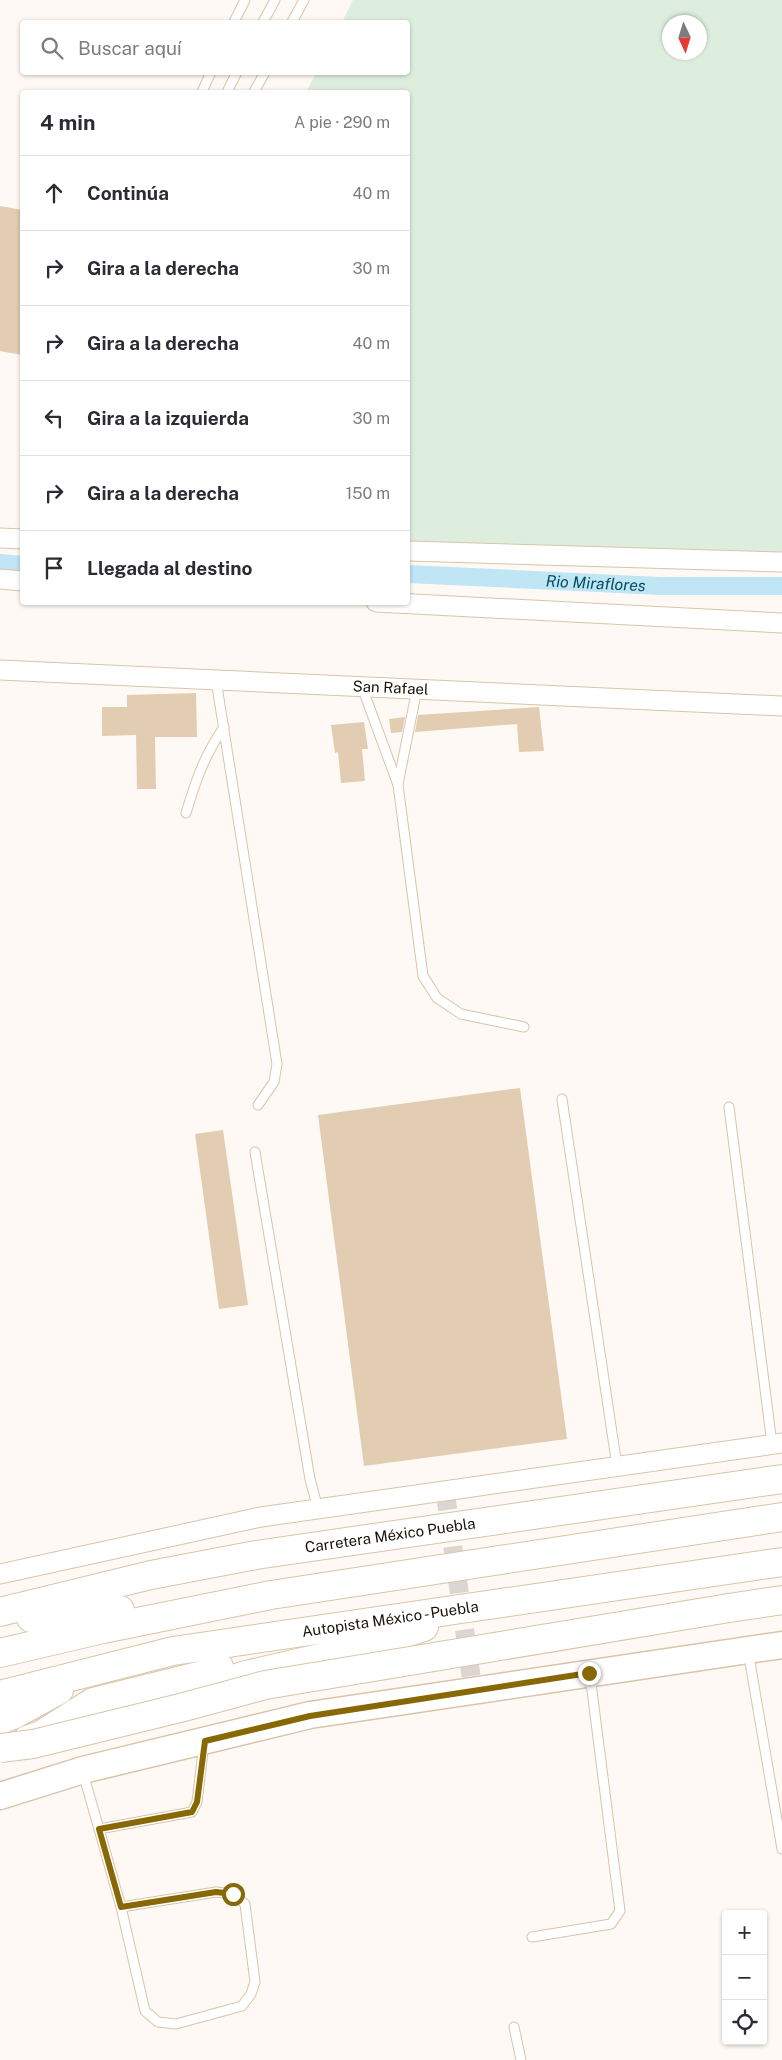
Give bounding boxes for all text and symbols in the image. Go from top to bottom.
north arrow [662,15,707,60]
search box [20,20,410,75]
icon: search [38,34,66,62]
text: Buscar aquí [78,37,182,59]
text: 4 min [40,110,95,135]
text: A pie · 290 m [294,113,390,132]
icon: ahead [40,179,68,207]
text: Continúa [87,182,169,204]
text: 40 m [352,184,390,203]
icon: right [40,254,68,282]
text: Gira a la derecha [87,257,239,279]
text: 30 m [353,259,390,278]
icon: right [40,329,68,357]
text: Gira a la derecha [87,332,239,354]
text: 40 m [352,334,390,353]
icon: left [40,404,68,432]
text: Gira a la izquierda [87,407,249,429]
text: 30 m [353,409,390,428]
icon: right [40,479,68,507]
text: Gira a la derecha [87,482,239,504]
text: 150 m [346,484,390,503]
icon: arrive [40,554,68,582]
text: Llegada al destino [87,557,252,579]
water label: Rio Miraflores [545,572,646,595]
street label: San Rafael [352,677,429,698]
street label: Carretera México Puebla [304,1514,476,1556]
street label: Autopista México - Puebla [301,1597,480,1640]
route end [578,1662,601,1685]
route start [222,1883,245,1906]
map controls [722,1910,767,2045]
button: + [722,1910,767,1955]
button: − [722,1955,767,2000]
button: locate [722,2000,767,2045]

